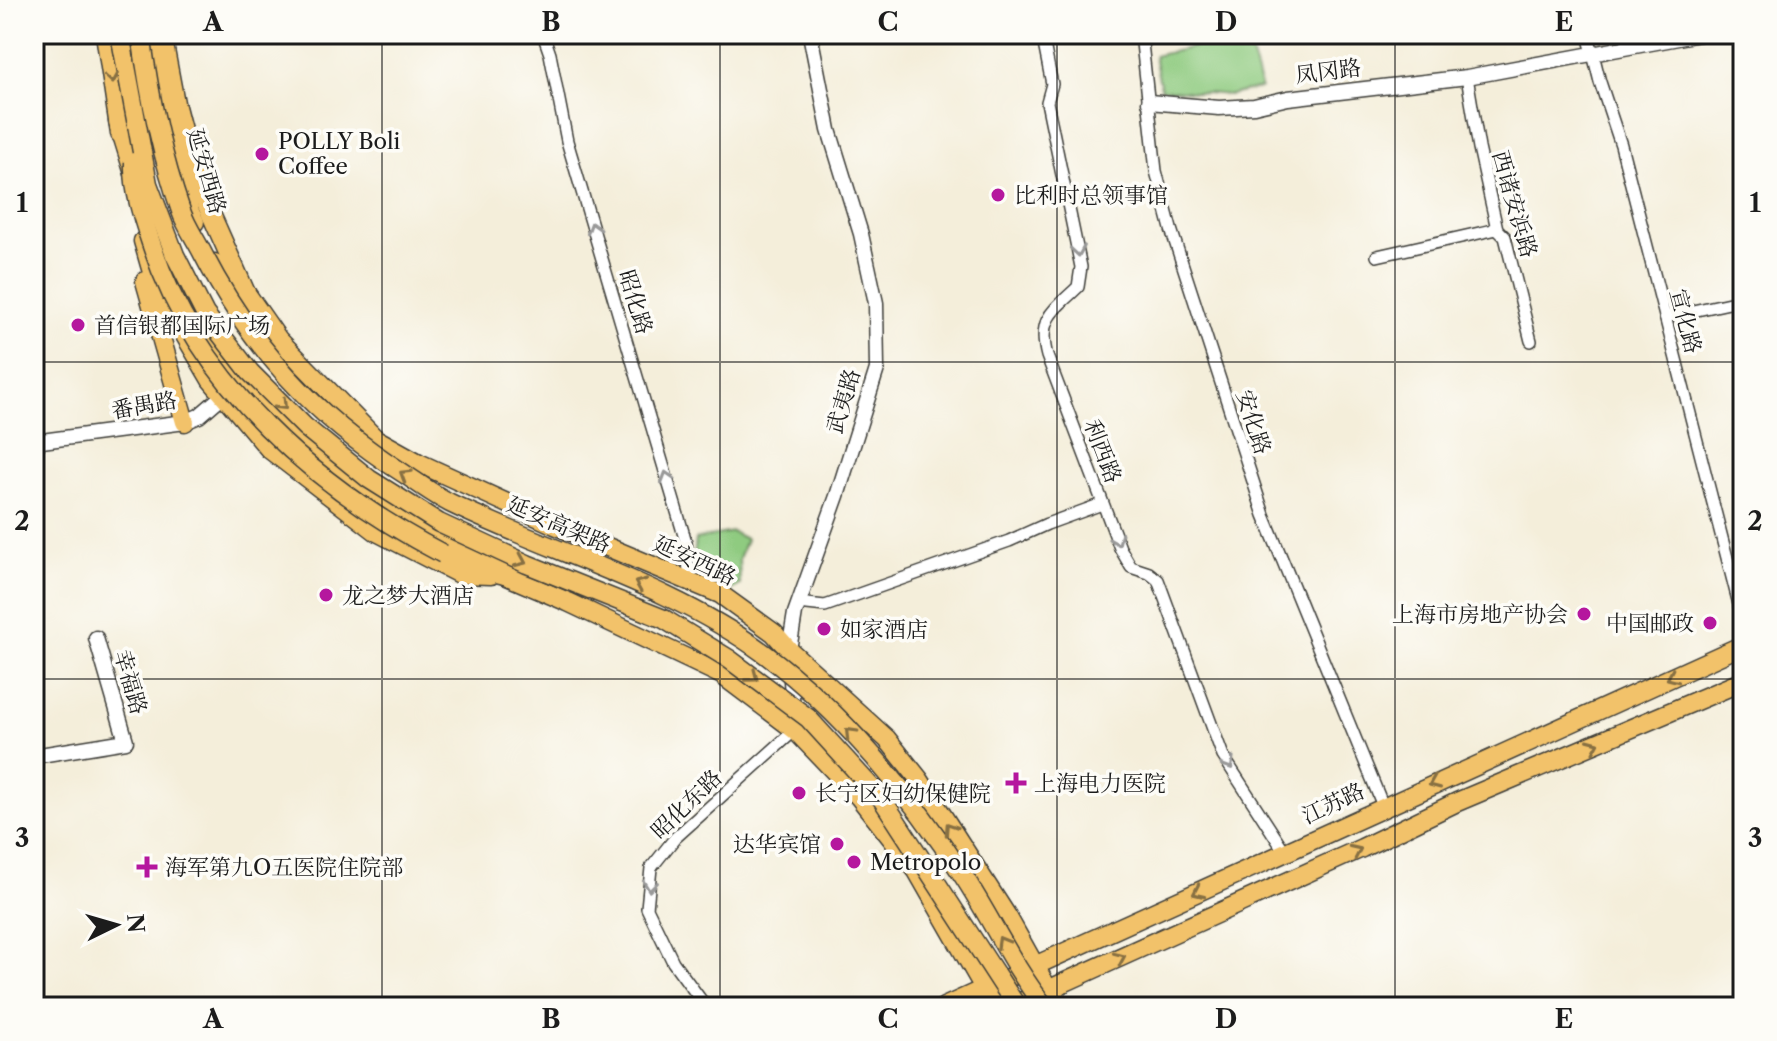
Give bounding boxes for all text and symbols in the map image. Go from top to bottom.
text: A [202,6,224,38]
text: B [541,6,561,38]
text: C [878,6,898,38]
text: D [1215,6,1237,38]
text: E [1555,6,1573,38]
street label: 凤冈路 [1294,54,1362,89]
one-way arrow [102,71,119,85]
street label: 延安西路 [181,125,232,217]
place label: POLLY Boli Coffee [278,128,401,180]
marker: POLLY Boli Coffee [253,145,271,163]
street label: 西诸安浜路 [1486,148,1543,261]
place label: 比利时总领事馆 [1014,182,1168,209]
marker: 比利时总领事馆 [989,186,1007,204]
text: 1 [16,187,28,219]
text: 1 [1749,187,1761,219]
one-way arrow [586,222,602,236]
one-way arrow [1069,244,1086,258]
street label: 昭化路 [613,267,658,338]
street label: 宣化路 [1664,286,1707,357]
place label: 首信银都国际广场 [94,312,270,339]
marker: 首信银都国际广场 [69,316,87,334]
street label: 武夷路 [821,366,866,437]
street label: 番禺路 [109,386,179,425]
street label: 安化路 [1230,387,1277,458]
one-way arrow [273,395,287,410]
street label: 利西路 [1078,416,1127,487]
one-way arrow [399,469,413,484]
one-way arrow [660,471,676,485]
street label: 延安高架路 [503,491,615,558]
text: 2 [14,505,30,537]
text: 2 [1747,505,1763,537]
street label: 延安西路 [649,530,740,591]
one-way arrow [1108,532,1124,546]
one-way arrow [513,552,528,568]
one-way arrow [634,578,648,594]
place label: 龙之梦大酒店 [342,582,474,609]
marker: 龙之梦大酒店 [317,586,335,604]
place label: 上海市房地产协会 [1392,601,1568,628]
marker: 上海市房地产协会 [1575,605,1593,623]
place label: 中国邮政 [1606,610,1694,637]
marker: 中国邮政 [1701,614,1719,632]
place label: 如家酒店 [840,616,928,643]
marker: 如家酒店 [815,620,833,638]
street label: 幸福路 [108,647,153,718]
one-way arrow [744,667,759,681]
one-way arrow [1666,668,1680,684]
one-way arrow [845,728,859,742]
one-way arrow [1586,738,1600,754]
one-way arrow [1219,755,1235,770]
street label: 昭化东路 [645,764,727,845]
place label: 上海电力医院 [1034,770,1166,797]
marker: 上海电力医院 [1005,772,1027,794]
one-way arrow [1428,774,1443,790]
street label: 江苏路 [1298,777,1369,830]
place label: 长宁区妇幼保健院 [815,780,991,807]
marker: 长宁区妇幼保健院 [790,784,808,802]
text: 3 [15,822,29,854]
one-way arrow [945,822,960,837]
text: 3 [1748,822,1762,854]
place label: 达华宾馆 [733,831,821,858]
marker: 达华宾馆 [828,835,846,853]
one-way arrow [1348,845,1363,861]
place label: Metropolo [870,849,981,876]
marker: Metropolo [845,853,863,871]
place label: 海军第九O五医院住院部 [165,854,403,881]
marker: 海军第九O五医院住院部 [136,856,158,878]
one-way arrow [641,880,658,893]
one-way arrow [1192,882,1206,898]
north arrow [76,885,156,965]
text: N [121,913,150,934]
one-way arrow [996,936,1012,951]
one-way arrow [1112,952,1126,968]
text: A [202,1003,224,1035]
text: B [541,1003,561,1035]
text: C [878,1003,898,1035]
text: D [1215,1003,1237,1035]
text: E [1555,1003,1573,1035]

